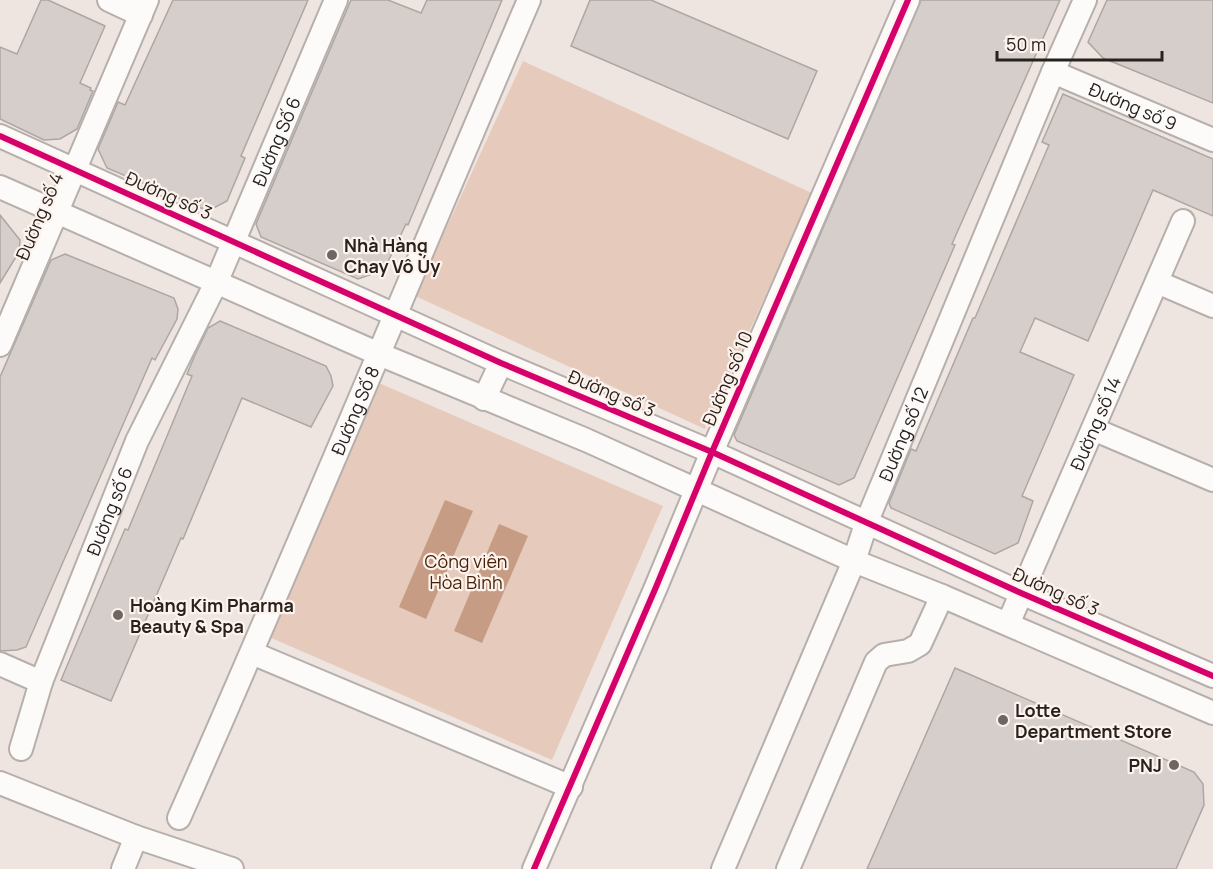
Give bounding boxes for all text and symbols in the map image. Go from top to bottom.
scale bar [997,24,1162,62]
text: 50 m [1006,32,1046,56]
street label: Đường số 9 [1085,77,1181,135]
street label: Đường Số 6 [246,93,306,190]
street label: Đường số 3 [122,165,216,225]
street label: Đường số 4 [10,169,68,263]
place label: Nhà Hàng Chay Vô Úy [344,233,440,278]
marker: Nhà Hàng Chay Vô Úy [325,248,339,262]
street label: Đường số 10 [696,327,758,429]
street label: Đường Số 8 [325,362,384,458]
street label: Đường số 3 [565,364,659,422]
street label: Đường số 14 [1064,372,1126,474]
street label: Đường số 12 [873,383,933,485]
street label: Đường số 6 [81,463,138,559]
park label: Công viên Hòa Bình [425,549,507,594]
street label: Đường số 3 [1009,561,1103,621]
place label: Hoàng Kim Pharma Beauty & Spa [130,593,294,638]
marker: Hoàng Kim Pharma Beauty & Spa [111,608,125,622]
place label: Lotte Department Store [1015,698,1172,743]
marker: Lotte Department Store [996,713,1010,727]
place label: PNJ [1129,753,1162,777]
marker: PNJ [1167,758,1181,772]

